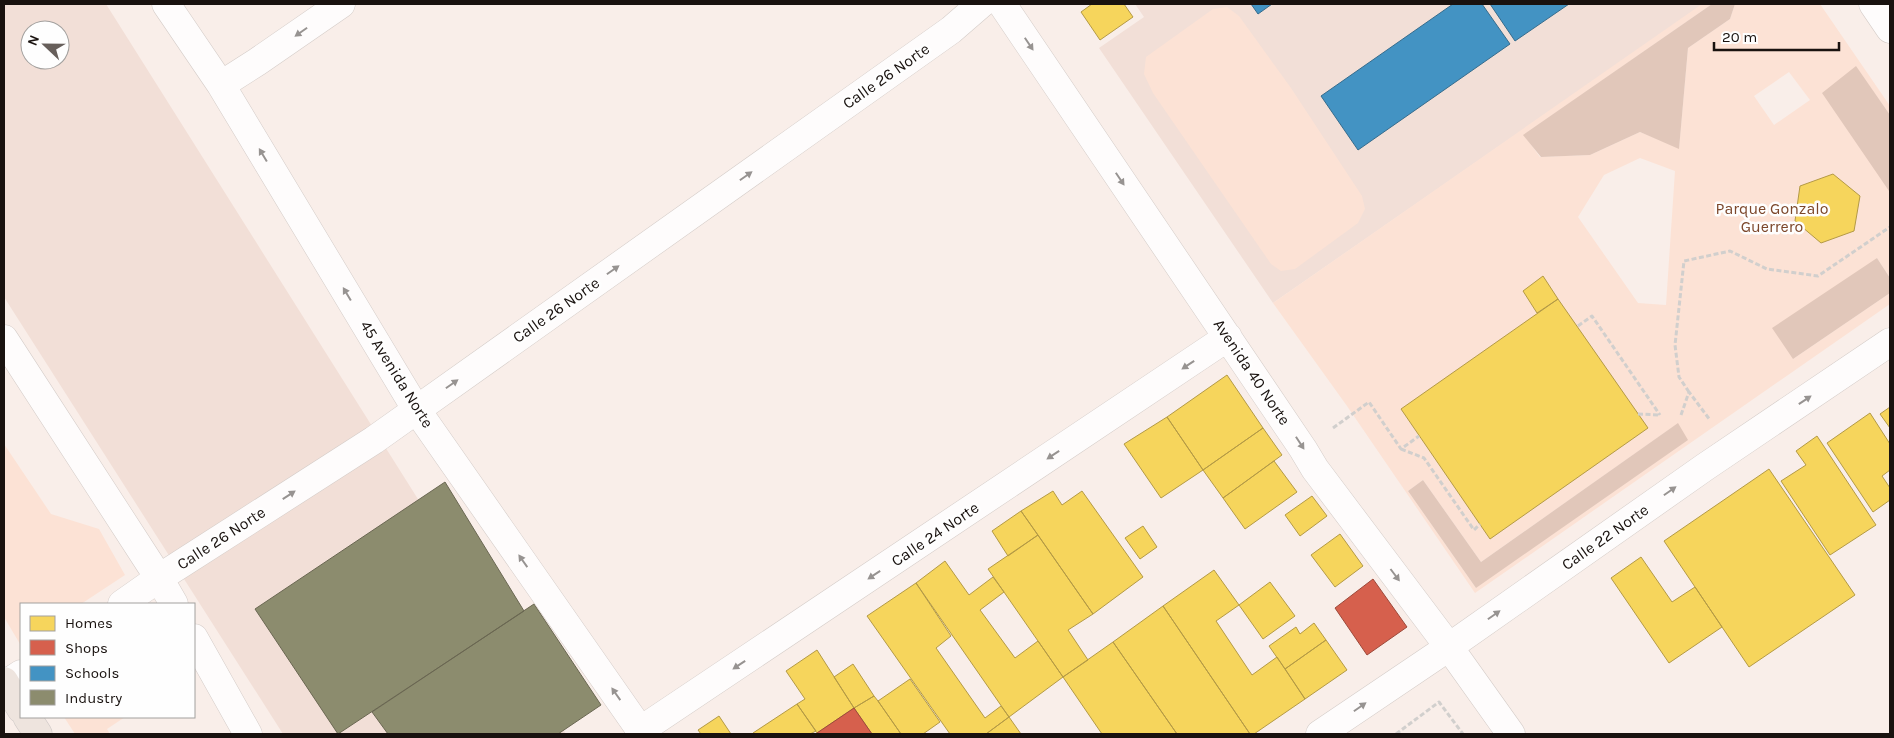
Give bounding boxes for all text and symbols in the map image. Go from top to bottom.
north arrow [20,20,70,70]
scale bar [1714,20,1839,52]
one-way arrow [294,27,308,37]
text: 20 m [1722,28,1757,46]
text: N [24,32,43,48]
one-way arrow [1024,37,1034,51]
street label: Calle 26 Norte [839,39,933,113]
one-way arrow [258,148,267,161]
one-way arrow [739,171,753,181]
one-way arrow [1115,172,1125,185]
park label: Parque Gonzalo Guerrero [1716,199,1828,236]
one-way arrow [606,265,620,275]
street label: Calle 26 Norte [509,273,603,347]
one-way arrow [342,287,351,300]
street label: Avenida 40 Norte [1210,315,1294,429]
street label: 45 Avenida Norte [356,317,438,431]
one-way arrow [1181,360,1194,369]
one-way arrow [445,379,459,389]
one-way arrow [1798,395,1811,405]
one-way arrow [1295,437,1305,450]
one-way arrow [1046,450,1059,460]
one-way arrow [1664,486,1677,496]
one-way arrow [282,490,295,499]
street label: Calle 24 Norte [888,498,982,570]
street label: Calle 22 Norte [1558,500,1652,574]
street label: Calle 26 Norte [173,502,269,574]
one-way arrow [518,554,528,568]
one-way arrow [1389,568,1400,581]
one-way arrow [867,570,881,579]
legend [20,603,195,718]
one-way arrow [1488,610,1501,620]
text: Homes [65,614,113,632]
text: Shops [65,639,108,657]
one-way arrow [732,660,746,670]
text: Schools [65,664,119,682]
one-way arrow [611,687,621,701]
text: Industry [65,689,122,707]
one-way arrow [1354,702,1367,712]

